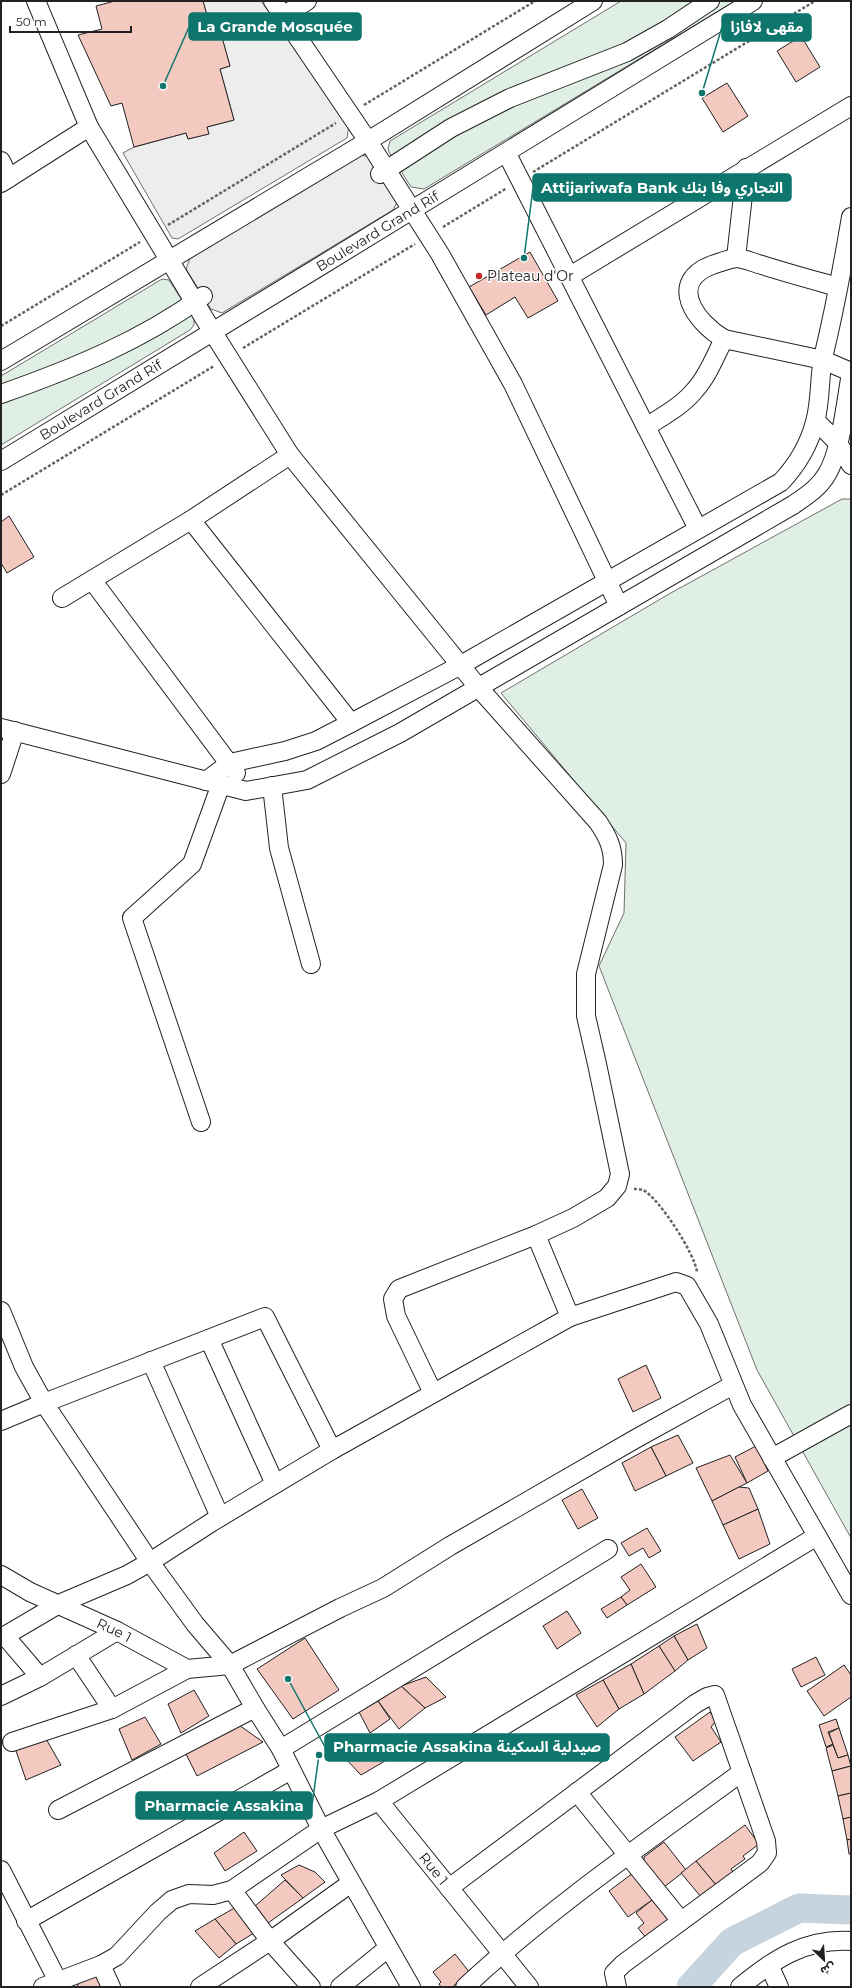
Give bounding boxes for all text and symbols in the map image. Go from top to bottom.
scale bar [10,8,131,34]
callout: La Grande Mosquée [189,13,361,40]
text: 50 m [16,14,47,29]
callout: مقهى لافازا [722,14,811,41]
text: La Grande Mosquée [197,17,353,36]
text: مقهى لافازا [730,17,804,36]
callout: Attijariwafa Bank التجاري وفا بنك [533,174,791,201]
text: Attijariwafa Bank التجاري وفا بنك [540,178,783,199]
street label: Boulevard Grand Rif [313,186,443,276]
place label: Plateau d'Or [487,267,574,285]
marker: Plateau d'Or [474,271,484,281]
street label: Boulevard Grand Rif [36,355,166,444]
street label: Rue 1 [94,1614,135,1646]
callout: Pharmacie Assakina صيدلية السكينة [325,1734,609,1761]
text: Pharmacie Assakina صيدلية السكينة [333,1737,601,1756]
callout: Pharmacie Assakina [136,1792,312,1819]
text: Pharmacie Assakina [144,1796,304,1815]
street label: Rue 1 [415,1849,452,1889]
north arrow [804,1940,844,1980]
text: ش [818,1960,838,1979]

